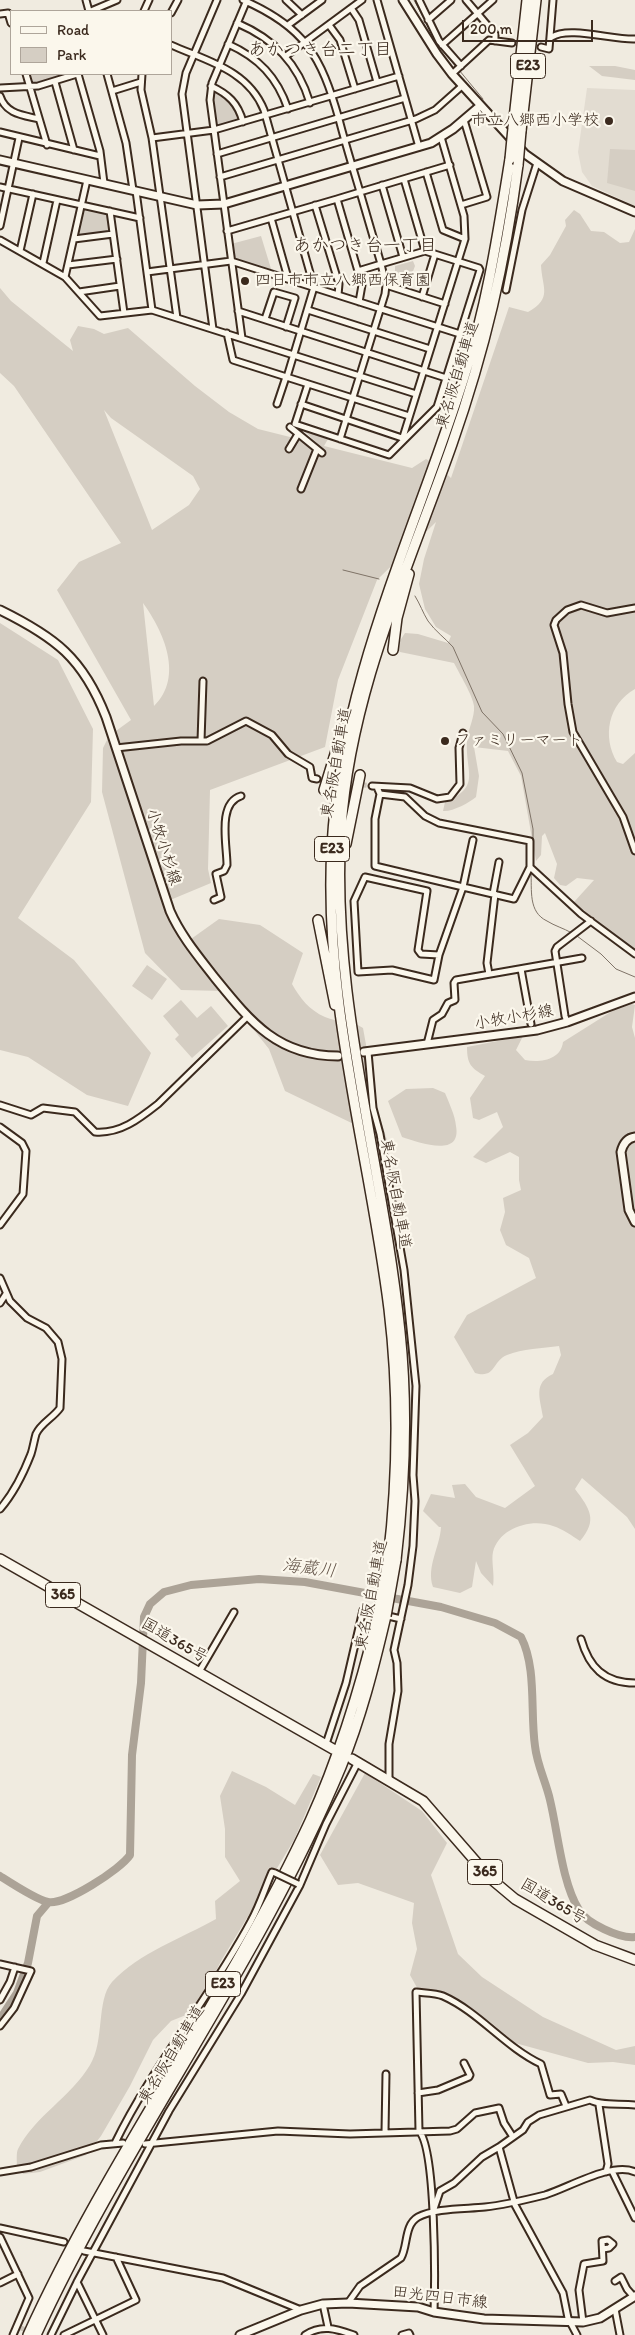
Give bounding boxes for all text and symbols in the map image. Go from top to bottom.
legend [10,10,172,75]
scale bar [465,10,596,42]
text: 200 m [470,20,512,38]
text: Road [57,21,89,39]
district label: あかつき台二丁目 [248,39,392,61]
text: Park [57,46,87,64]
road number: E23 [510,54,546,78]
place label: 市立八郷西小学校 [471,111,599,131]
marker: 市立八郷西小学校 [603,115,615,127]
district label: あかつき台一丁目 [293,235,437,257]
place label: 四日市市立八郷西保育園 [255,271,431,291]
marker: 四日市市立八郷西保育園 [239,275,251,287]
street label: 東名阪自動車道 [432,319,484,431]
street label: 東名阪自動車道 [318,706,356,820]
place label: ファミリーマート [455,731,583,751]
marker: ファミリーマート [439,735,451,747]
street label: 小牧小杉線 [142,806,184,888]
road number: E23 [314,836,350,862]
street label: 小牧小杉線 [473,1002,555,1034]
street label: 東名阪自動車道 [376,1137,414,1251]
street label: 東名阪自動車道 [352,1538,392,1652]
water label: 海蔵川 [281,1555,337,1583]
road number: 365 [46,1582,80,1608]
street label: 国道365号 [137,1614,211,1668]
road number: 365 [468,1860,502,1884]
street label: 国道365号 [517,1875,589,1929]
road number: E23 [206,1972,240,1996]
street label: 東名阪自動車道 [135,2002,209,2108]
street label: 田光四日市線 [391,2283,489,2313]

